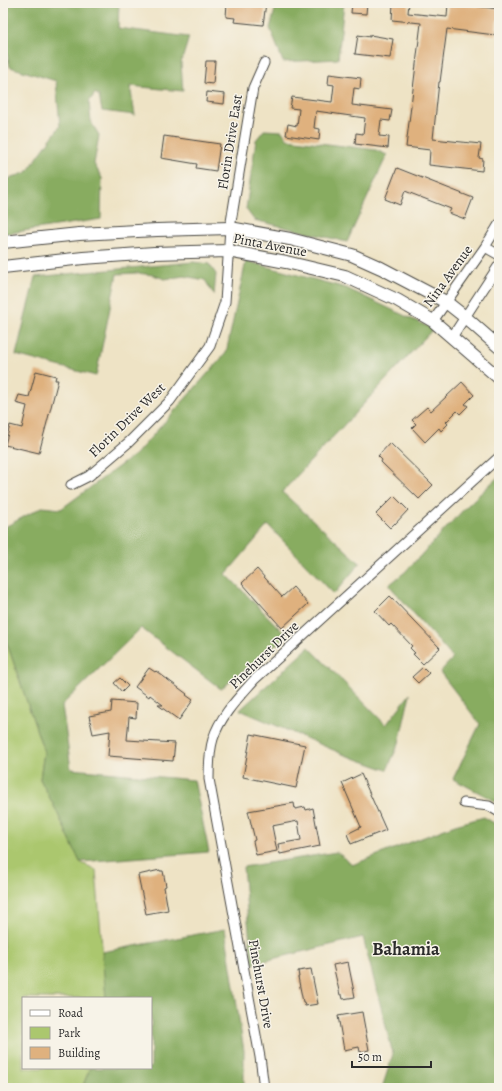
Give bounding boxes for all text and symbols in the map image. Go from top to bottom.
street label: Florin Drive East [213,93,247,191]
street label: Pinta Avenue [231,229,309,261]
street label: Nina Avenue [419,241,477,311]
street label: Florin Drive West [84,378,170,462]
street label: Pinehurst Drive [225,617,303,693]
district label: Bahamia [372,937,440,961]
street label: Pinehurst Drive [244,938,278,1030]
legend [22,997,152,1069]
text: Road [58,1005,84,1021]
text: Park [58,1025,81,1041]
scale bar [352,1043,431,1069]
text: Building [58,1045,100,1061]
text: 50 m [358,1049,382,1065]

